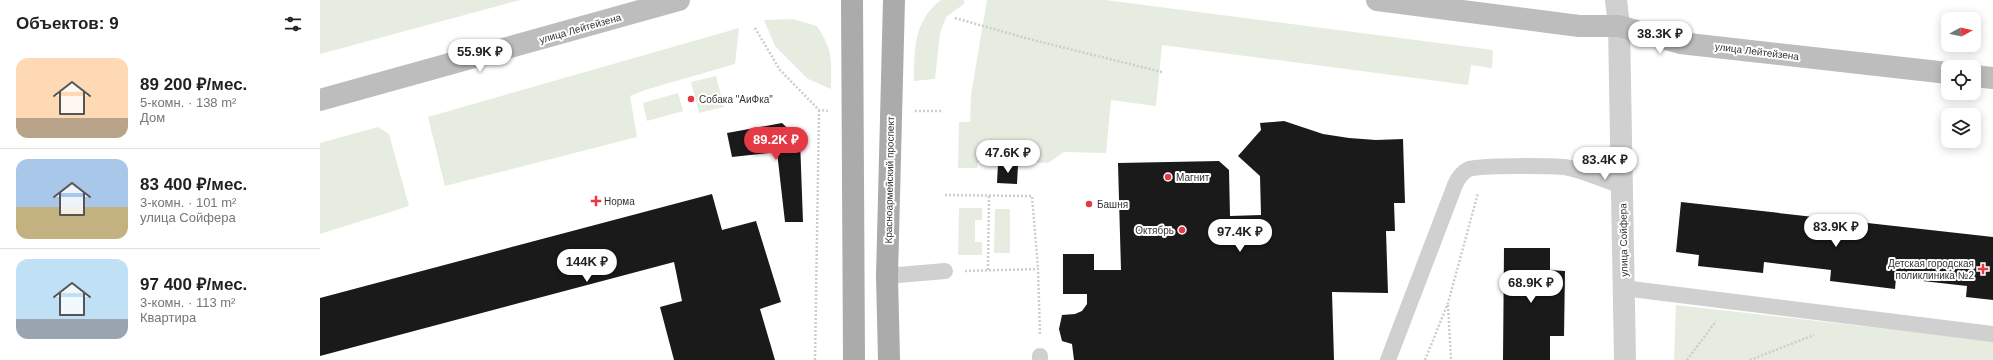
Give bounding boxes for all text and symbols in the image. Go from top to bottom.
street label: улица Лейтейзена [538,11,623,45]
north arrow [1941,12,1981,52]
map controls [1941,12,1981,148]
icon: filters [282,13,304,35]
text: Объектов: 9 [16,14,119,33]
pin: 38.3K ₽ [1623,21,1697,55]
text: 38.3K ₽ [1637,26,1683,41]
pin: 55.9K ₽ [443,39,517,73]
street label: улица Лейтейзена [1714,41,1800,62]
text: 55.9K ₽ [457,44,503,59]
button: locate [1941,60,1981,100]
icon: home [48,74,96,122]
text: 89 200 ₽/мес. [140,75,247,94]
marker: Собака "АиФка" [686,94,696,104]
place label: Собака "АиФка" [699,94,773,105]
text: 5-комн. · 138 m² [140,95,236,110]
button: layers [1941,108,1981,148]
text: Дом [140,110,165,125]
street label: Красноармейский проспект [883,116,896,244]
pin: 89.2K ₽ [739,127,813,161]
text: 89.2K ₽ [753,132,799,147]
pin: 47.6K ₽ [971,140,1045,174]
text: 47.6K ₽ [985,145,1031,160]
pin: 83.4K ₽ [1568,147,1642,181]
text: 83.4K ₽ [1582,152,1628,167]
marker: Магнит [1163,172,1173,182]
place label: Магнит [1176,172,1210,183]
icon: home [48,175,96,223]
text: 83 400 ₽/мес. [140,175,247,194]
text: 3-комн. · 101 m² [140,195,236,210]
marker: Норма [591,196,601,206]
place label: Норма [604,196,635,207]
marker: Башня [1084,199,1094,209]
place label: Башня [1097,199,1128,210]
street label: улица Сойфера [1617,203,1630,277]
text: улица Сойфера [140,210,236,225]
pin: 83.9K ₽ [1799,214,1873,248]
pin: 97.4K ₽ [1203,219,1277,253]
text: 83.9K ₽ [1813,219,1859,234]
text: 97.4K ₽ [1217,224,1263,239]
place label: Октябрь [1135,225,1174,236]
marker: Октябрь [1177,225,1187,235]
pin: 144K ₽ [554,249,620,283]
text: 144K ₽ [566,254,608,269]
place label: Детская городская поликлиника №2 [1888,258,1974,281]
marker: Детская городская поликлиника №2 [1977,263,1989,275]
pin: 68.9K ₽ [1494,270,1568,304]
icon: home [48,275,96,323]
text: 97 400 ₽/мес. [140,275,247,294]
text: 68.9K ₽ [1508,275,1554,290]
text: 3-комн. · 113 m² [140,295,235,310]
text: Квартира [140,310,196,325]

